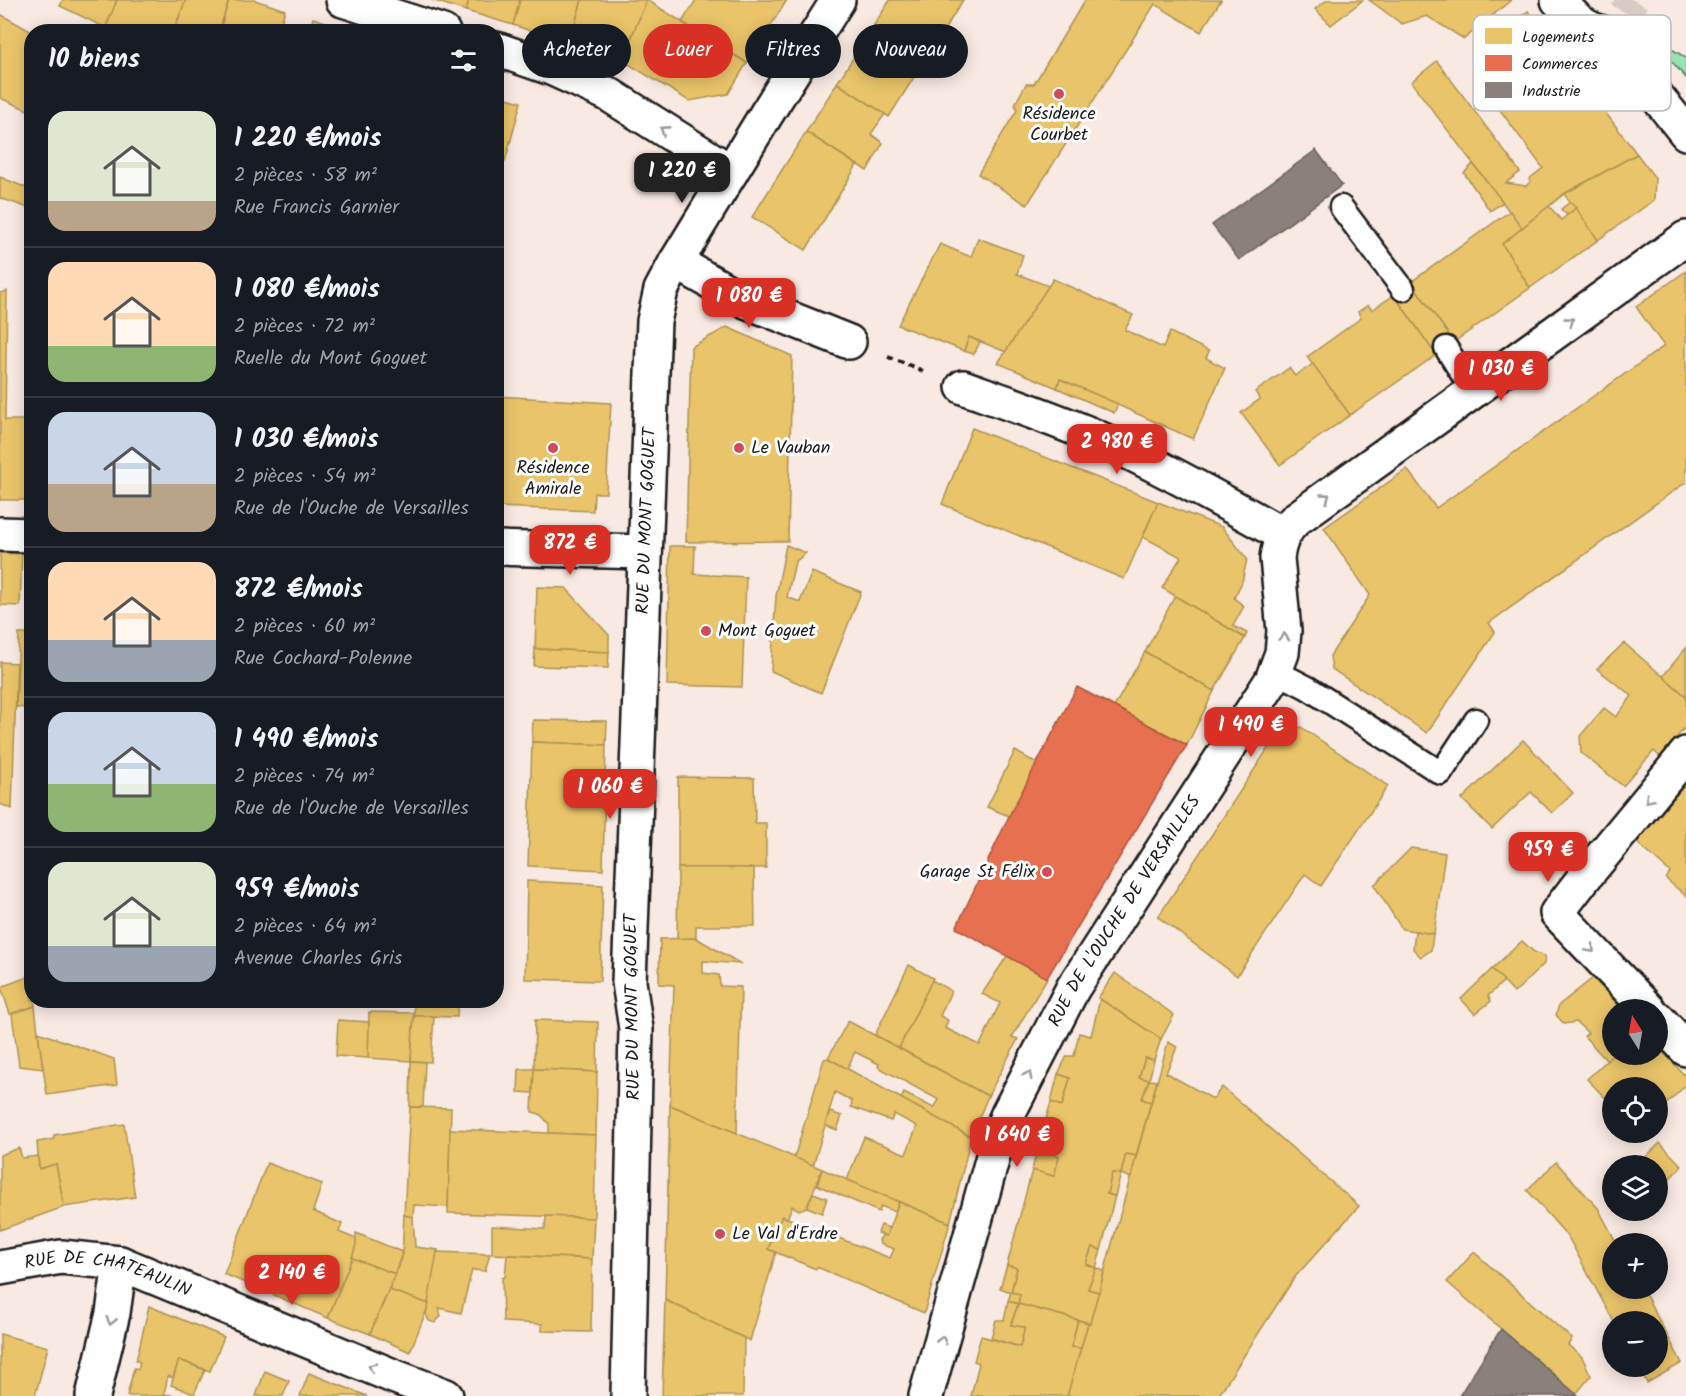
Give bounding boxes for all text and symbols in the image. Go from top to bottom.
legend [1473,15,1671,111]
chip: Acheter [522,24,631,78]
chip: Louer [643,24,733,78]
chip: Filtres [745,24,841,78]
chip: Nouveau [853,24,968,78]
text: Logements [1522,25,1594,50]
text: 10 biens [48,39,140,81]
icon: filters [447,44,480,77]
text: Commerces [1522,52,1598,77]
text: Industrie [1522,79,1580,104]
marker: Résidence Courbet [1052,87,1066,101]
place label: Résidence Courbet [1022,100,1096,150]
text: 1 220 €/mois [234,118,381,160]
one-way arrow [660,125,670,137]
icon: home [96,135,168,207]
pin: 1 220 € [627,153,737,204]
text: 1 220 € [648,156,716,188]
text: 2 pièces · 58 m² [234,160,377,192]
text: Rue Francis Garnier [234,192,399,224]
text: 1 080 €/mois [234,269,380,311]
pin: 1 080 € [694,278,804,329]
text: 1 080 € [716,281,782,313]
icon: home [96,286,168,358]
text: 2 pièces · 72 m² [234,311,375,343]
one-way arrow [1563,317,1574,328]
text: Ruelle du Mont Goguet [234,343,427,375]
pin: 1 030 € [1446,351,1556,402]
text: 1 030 € [1468,354,1534,386]
text: 1 030 €/mois [234,419,379,461]
pin: 2 980 € [1062,424,1172,475]
street label: RUE DU MONT GOGUET [628,426,665,615]
text: 2 980 € [1081,427,1153,459]
place label: Le Vauban [751,434,830,463]
icon: home [96,436,168,508]
marker: Résidence Amirale [546,441,560,455]
marker: Le Vauban [732,441,746,455]
place label: Résidence Amirale [516,454,590,504]
text: 2 pièces · 54 m² [234,461,376,493]
text: Rue de l'Ouche de Versailles [234,493,469,525]
one-way arrow [1320,493,1331,504]
pin: 872 € [528,525,612,576]
text: 872 € [543,528,597,560]
text: 872 €/mois [234,569,363,611]
icon: home [96,586,168,658]
text: 2 pièces · 60 m² [234,611,375,643]
place label: Mont Goguet [718,617,817,646]
marker: Mont Goguet [699,624,713,638]
one-way arrow [1277,633,1290,642]
text: Rue Cochard-Polenne [234,643,412,675]
pin: 1 490 € [1196,707,1306,758]
text: 1 490 € [1218,710,1284,742]
text: 1 490 €/mois [234,719,378,761]
icon: home [96,736,168,808]
text: 2 pièces · 74 m² [234,761,374,793]
pin: 1 060 € [555,769,665,820]
text: 1 060 € [577,772,643,804]
street label: RUE DE L'OUCHE DE VERSAILLES [1041,789,1209,1032]
one-way arrow [1645,792,1656,803]
text: Rue de l'Ouche de Versailles [234,793,469,825]
pin: 959 € [1506,832,1590,883]
text: 959 € [1523,835,1573,867]
place label: Garage St Félix [920,858,1035,887]
marker: Garage St Félix [1040,865,1054,879]
text: 959 €/mois [234,869,359,911]
icon: home [96,886,168,958]
text: 2 pièces · 64 m² [234,911,376,943]
street label: RUE DU MONT GOGUET [617,912,649,1101]
one-way arrow [1584,942,1595,952]
text: Avenue Charles Gris [234,943,402,975]
north arrow [1602,999,1668,1065]
map controls [1602,999,1668,1377]
one-way arrow [1021,1071,1032,1081]
button: locate [1602,1077,1668,1143]
pin: 1 640 € [962,1117,1072,1168]
text: 1 640 € [984,1120,1050,1152]
button: layers [1602,1155,1668,1221]
place label: Le Val d'Erdre [732,1220,838,1249]
marker: Le Val d'Erdre [713,1227,727,1241]
button: + [1602,1233,1668,1299]
street label: RUE DE CHATEAULIN [22,1242,195,1305]
pin: 2 140 € [237,1255,347,1306]
text: 2 140 € [259,1258,325,1290]
button: − [1602,1311,1668,1377]
one-way arrow [106,1316,119,1326]
one-way arrow [935,1335,948,1345]
one-way arrow [368,1362,379,1374]

